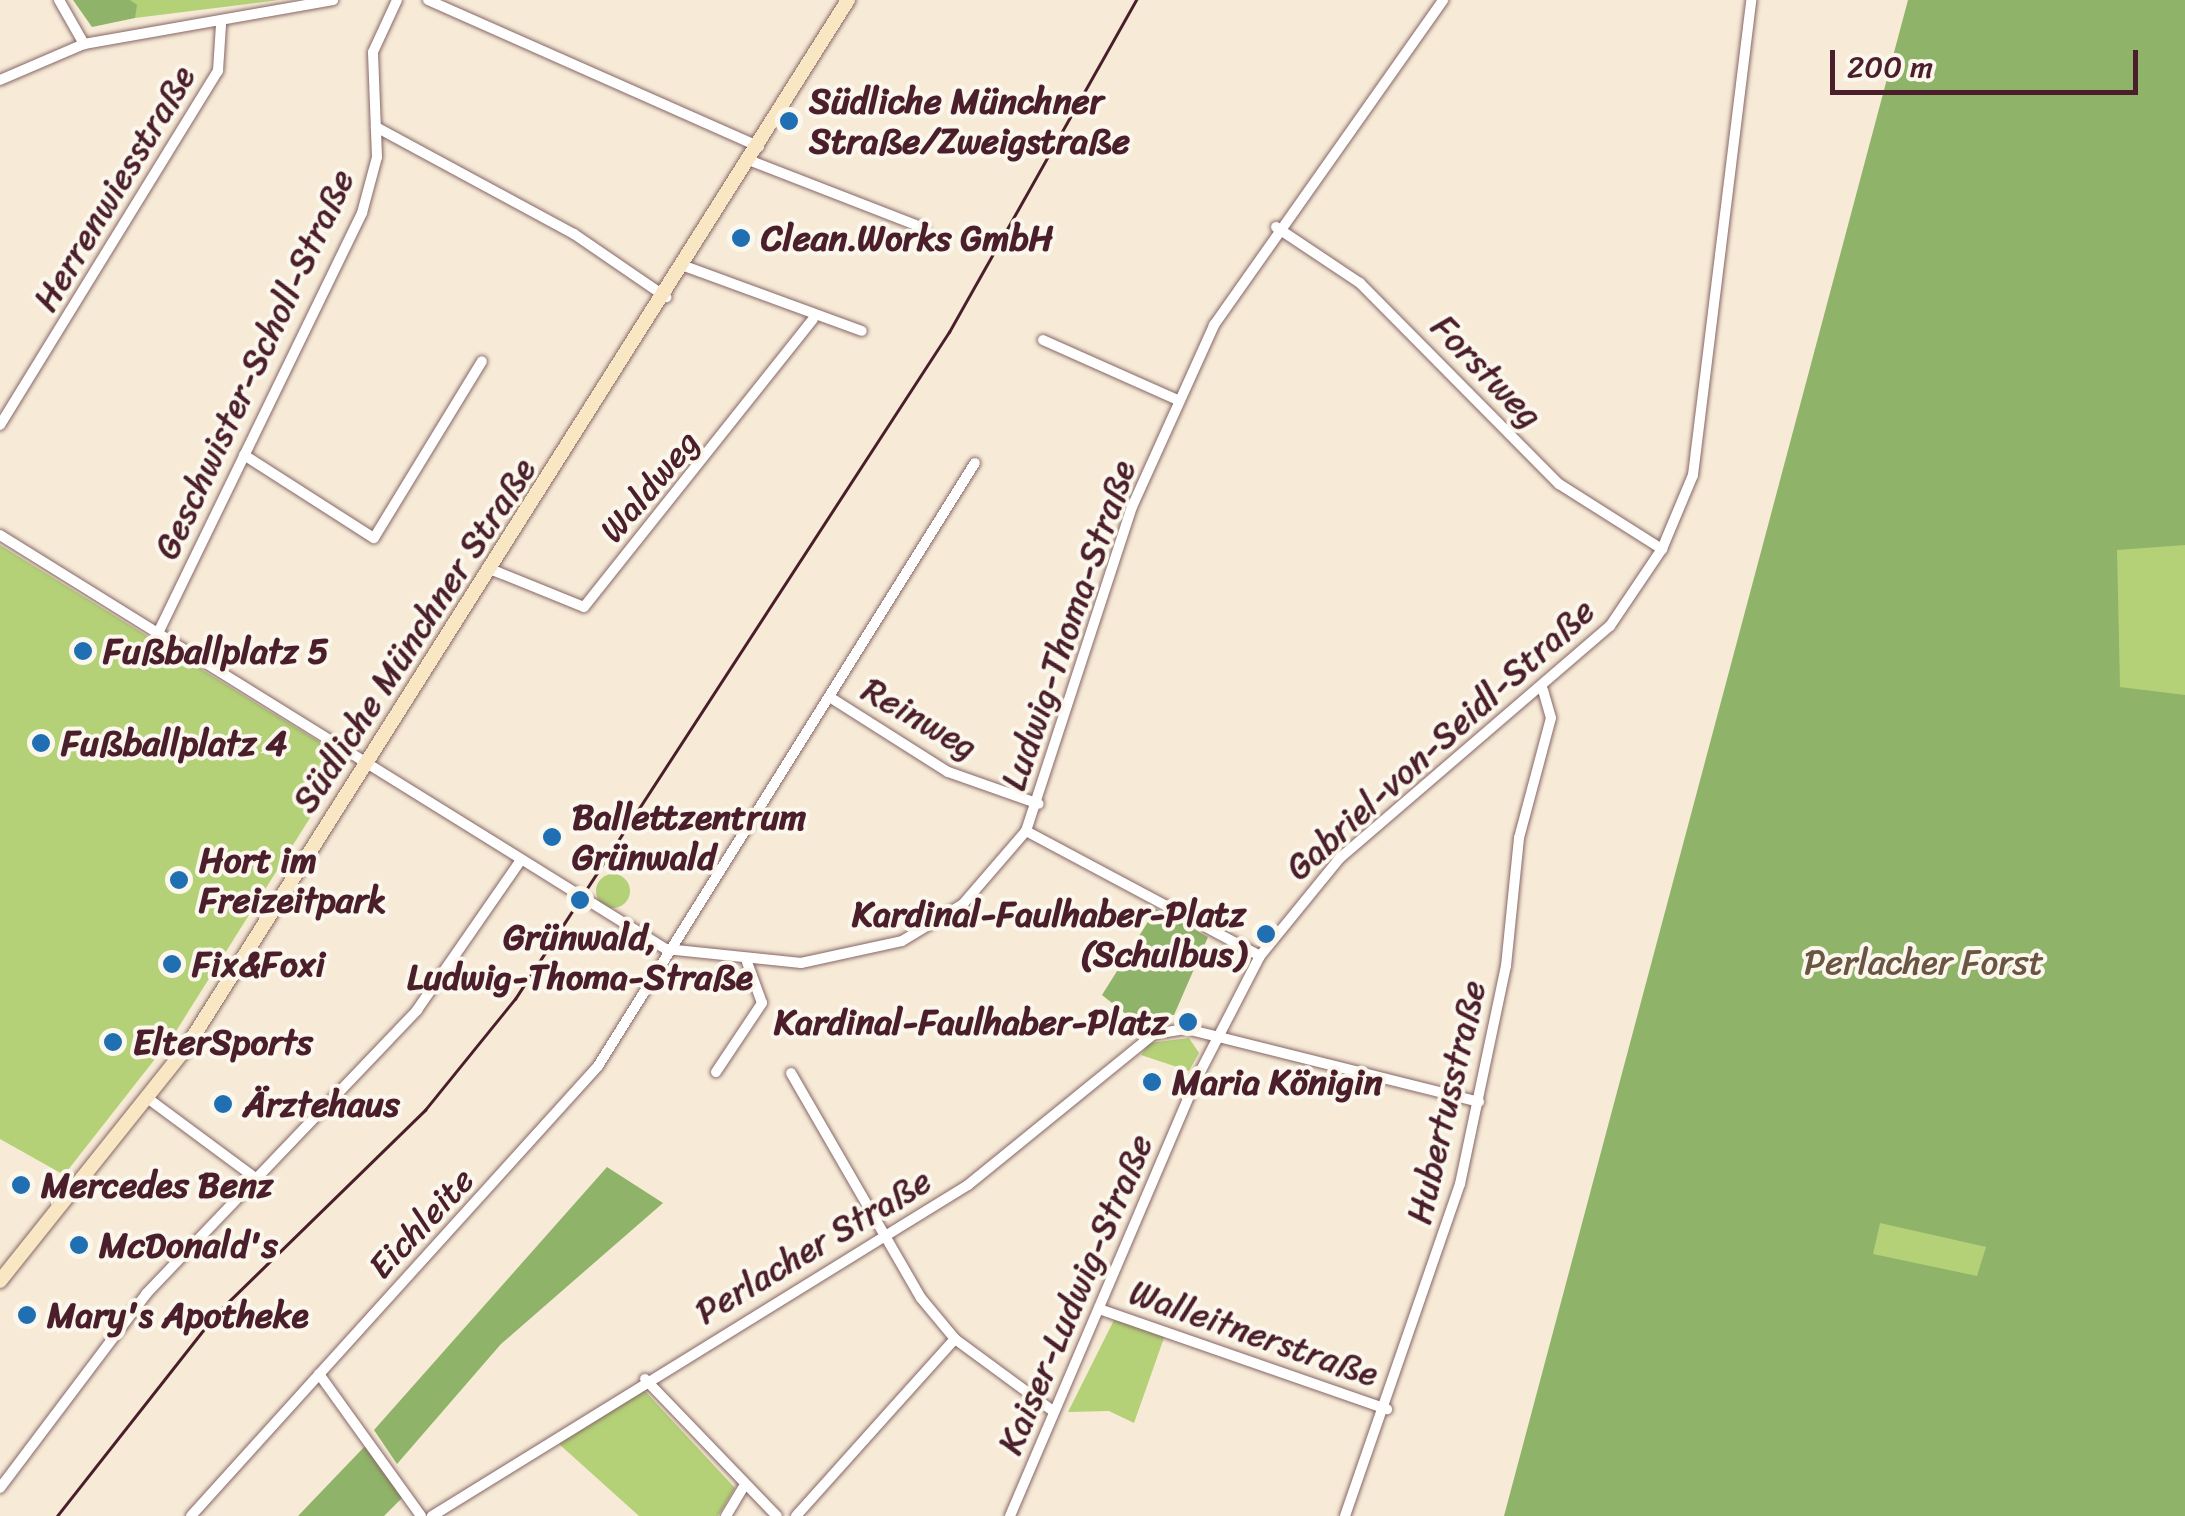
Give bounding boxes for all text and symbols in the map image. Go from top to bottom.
scale bar [1835,30,2142,92]
text: 200 m [1847,40,1933,94]
street label: Herrenwiesstraße [24,58,204,318]
place label: Südliche Münchner Straße/Zweigstraße [809,80,1130,162]
marker: Südliche Münchner Straße/Zweigstraße [778,110,800,132]
street label: Geschwister-Scholl-Straße [145,162,363,566]
place label: Clean.Works GmbH [761,217,1053,259]
marker: Clean.Works GmbH [730,227,752,249]
street label: Forstweg [1423,306,1551,436]
street label: Waldweg [590,422,708,550]
street label: Südliche Münchner Straße [283,449,545,821]
street label: Ludwig-Thoma-Straße [992,455,1144,795]
street label: Gabriel-von-Seidl-Straße [1277,589,1603,889]
place label: Fußballplatz 5 [103,630,329,672]
marker: Fußballplatz 5 [72,640,94,662]
street label: Reinweg [855,668,985,768]
place label: Fußballplatz 4 [61,722,287,764]
marker: Fußballplatz 4 [30,732,52,754]
place label: Ballettzentrum Grünwald [572,796,806,878]
marker: Ballettzentrum Grünwald [541,826,563,848]
place label: Hort im Freizeitpark [199,839,386,921]
marker: Hort im Freizeitpark [168,869,190,891]
marker: Grünwald, Ludwig-Thoma-Straße [569,889,591,911]
place label: Kardinal-Faulhaber-Platz (Schulbus) [852,893,1246,975]
place label: Grünwald, Ludwig-Thoma-Straße [407,916,753,998]
marker: Kardinal-Faulhaber-Platz (Schulbus) [1255,923,1277,945]
park label: Perlacher Forst [1805,941,2043,983]
place label: Fix&Foxi [192,943,325,985]
marker: Fix&Foxi [161,953,183,975]
street label: Hubertusstraße [1398,976,1494,1228]
place label: Kardinal-Faulhaber-Platz [774,1001,1168,1043]
marker: Kardinal-Faulhaber-Platz [1177,1011,1199,1033]
place label: ElterSports [133,1021,313,1063]
marker: ElterSports [102,1031,124,1053]
place label: Maria Königin [1172,1061,1383,1103]
marker: Maria Königin [1141,1071,1163,1093]
place label: Ärztehaus [243,1083,400,1125]
marker: Ärztehaus [212,1093,234,1115]
street label: Kaiser-Ludwig-Straße [989,1128,1161,1460]
street label: Eichleite [359,1159,483,1287]
street label: Perlacher Straße [687,1159,939,1333]
place label: Mercedes Benz [41,1164,273,1206]
marker: Mercedes Benz [10,1174,32,1196]
place label: McDonald's [99,1224,278,1266]
marker: McDonald's [68,1234,90,1256]
street label: Walleitnerstraße [1124,1271,1384,1395]
place label: Mary's Apotheke [47,1294,309,1336]
marker: Mary's Apotheke [16,1304,38,1326]

